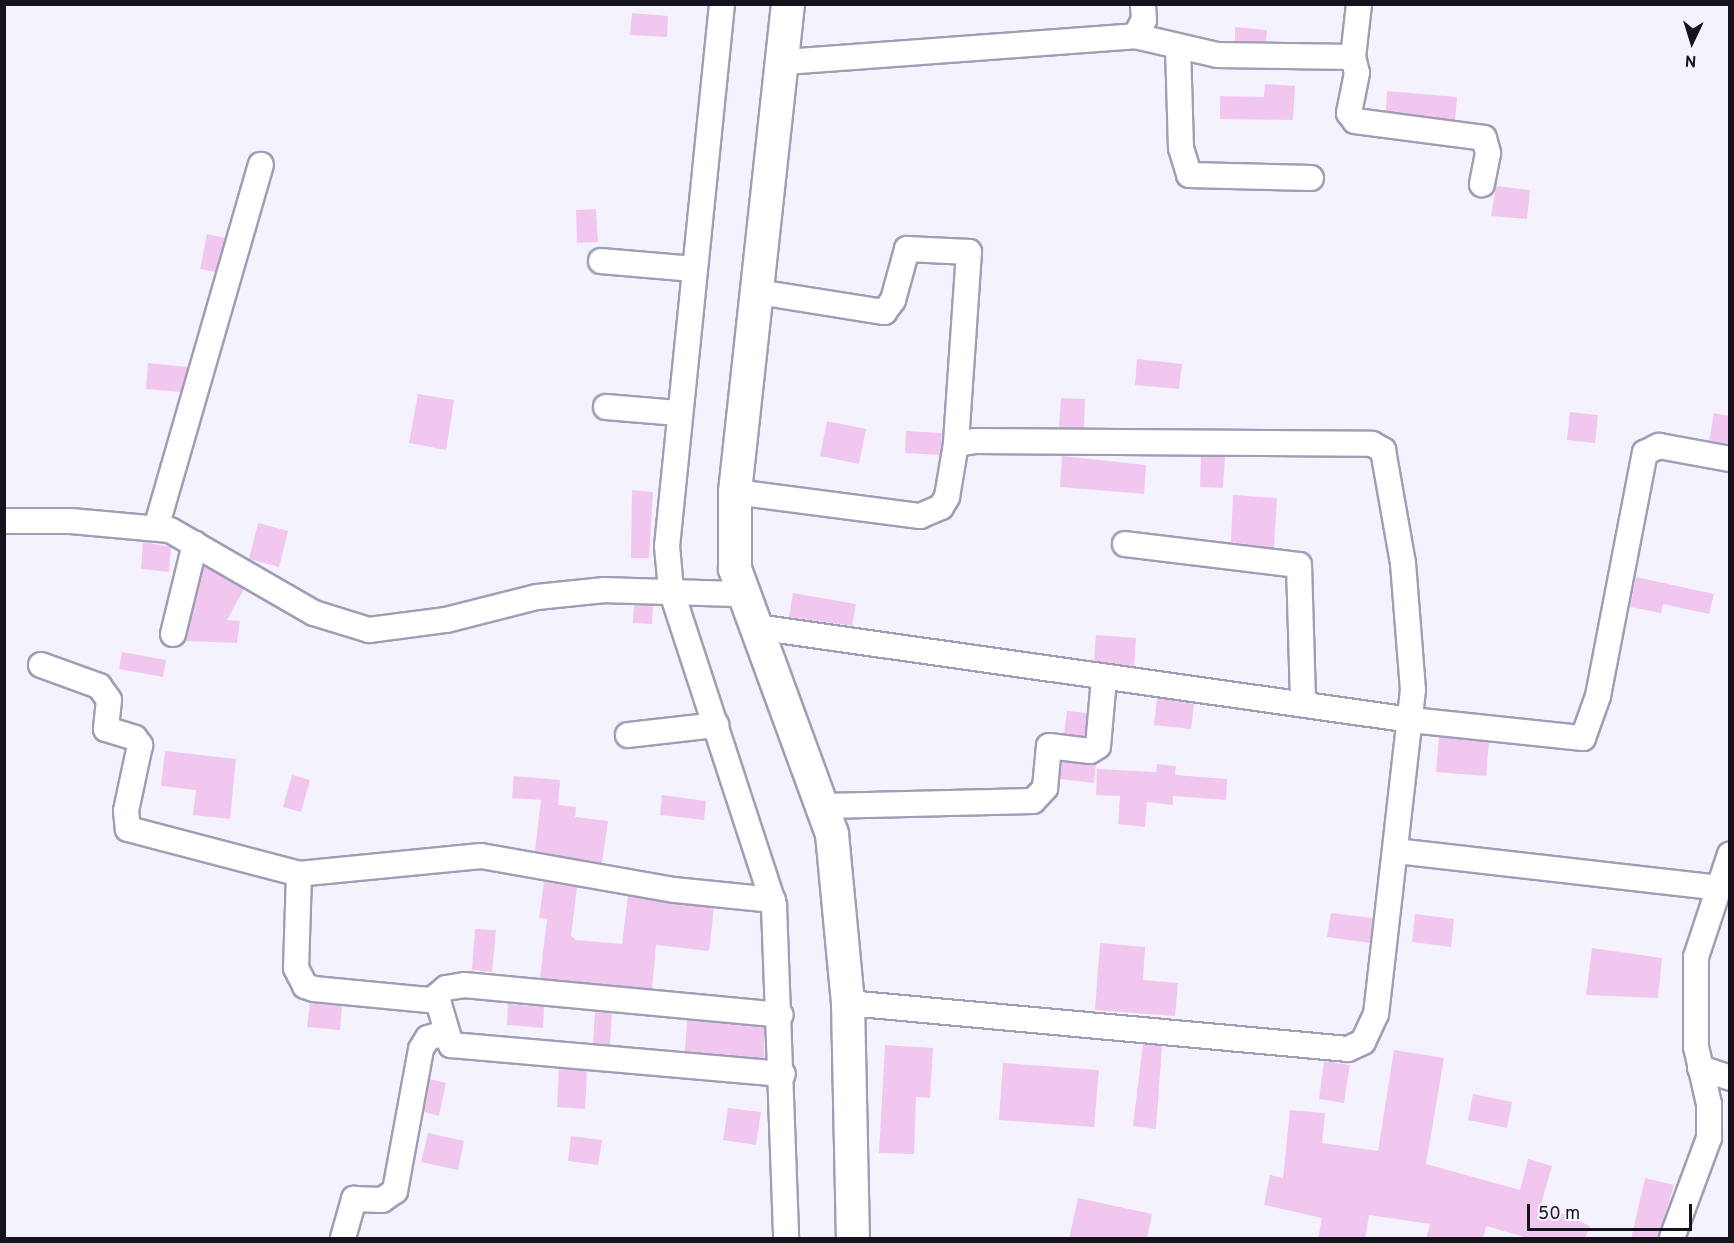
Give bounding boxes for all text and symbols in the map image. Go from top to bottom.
north arrow [1662,12,1722,72]
text: N [1684,50,1697,70]
scale bar [1530,1192,1695,1230]
text: 50 m [1538,1203,1580,1226]

